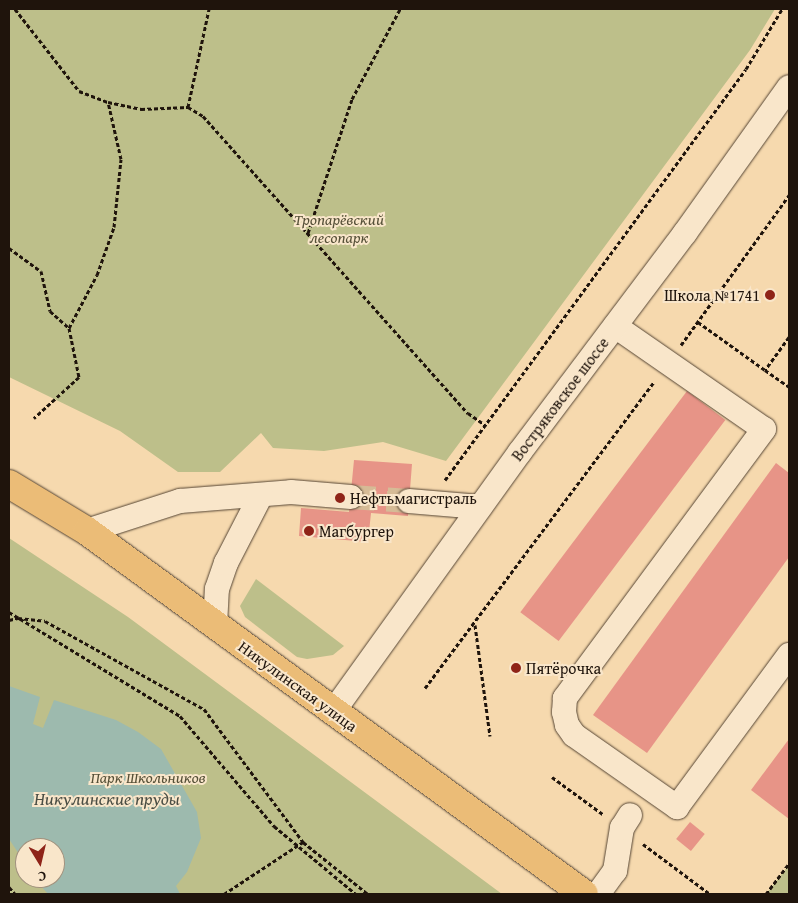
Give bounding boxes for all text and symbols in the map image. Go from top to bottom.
park label: Тропарёвский лесопарк [294,209,384,247]
place label: Школа №1741 [664,285,760,305]
marker: Школа №1741 [764,289,776,301]
street label: Востряковское шоссе [507,333,613,465]
place label: Нефтьмагистраль [350,488,477,508]
marker: Нефтьмагистраль [334,492,346,504]
place label: Магбургер [319,521,394,541]
marker: Магбургер [303,525,315,537]
street label: Никулинская улица [235,636,361,736]
place label: Пятёрочка [526,658,601,678]
marker: Пятёрочка [510,662,522,674]
park label: Парк Школьников [90,767,206,787]
water label: Никулинские пруды [34,788,180,810]
north arrow [15,838,65,888]
text: С [37,866,48,887]

